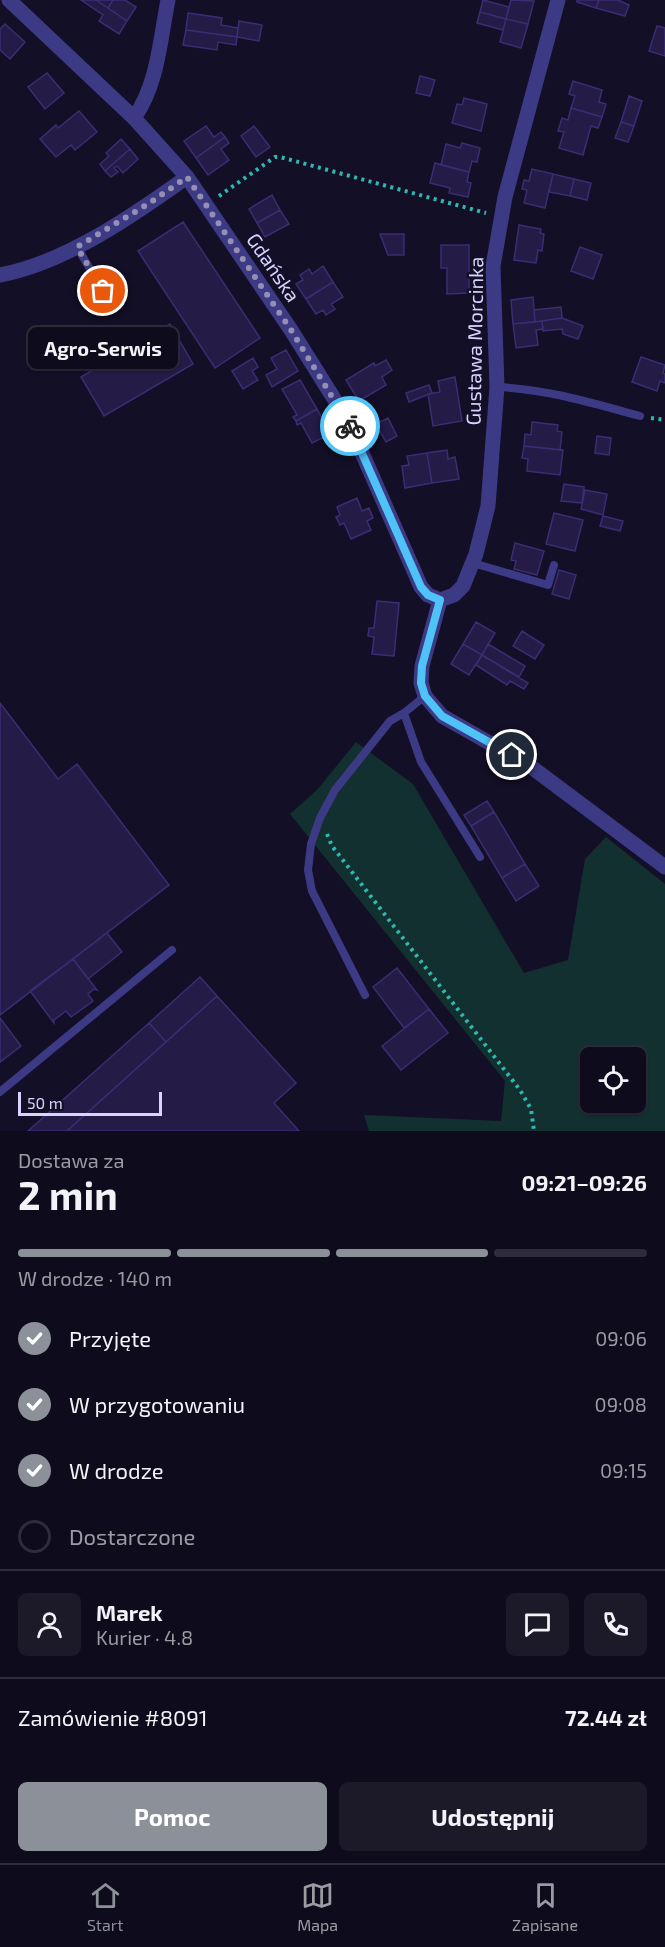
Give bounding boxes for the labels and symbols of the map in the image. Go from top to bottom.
street label: Gdańska [242,228,306,306]
street label: Gustawa Morcinka [461,256,487,426]
pin [77,265,128,316]
callout: Agro-Serwis [28,327,178,369]
courier [320,396,380,456]
pin [486,729,537,780]
scale bar [18,1089,162,1116]

